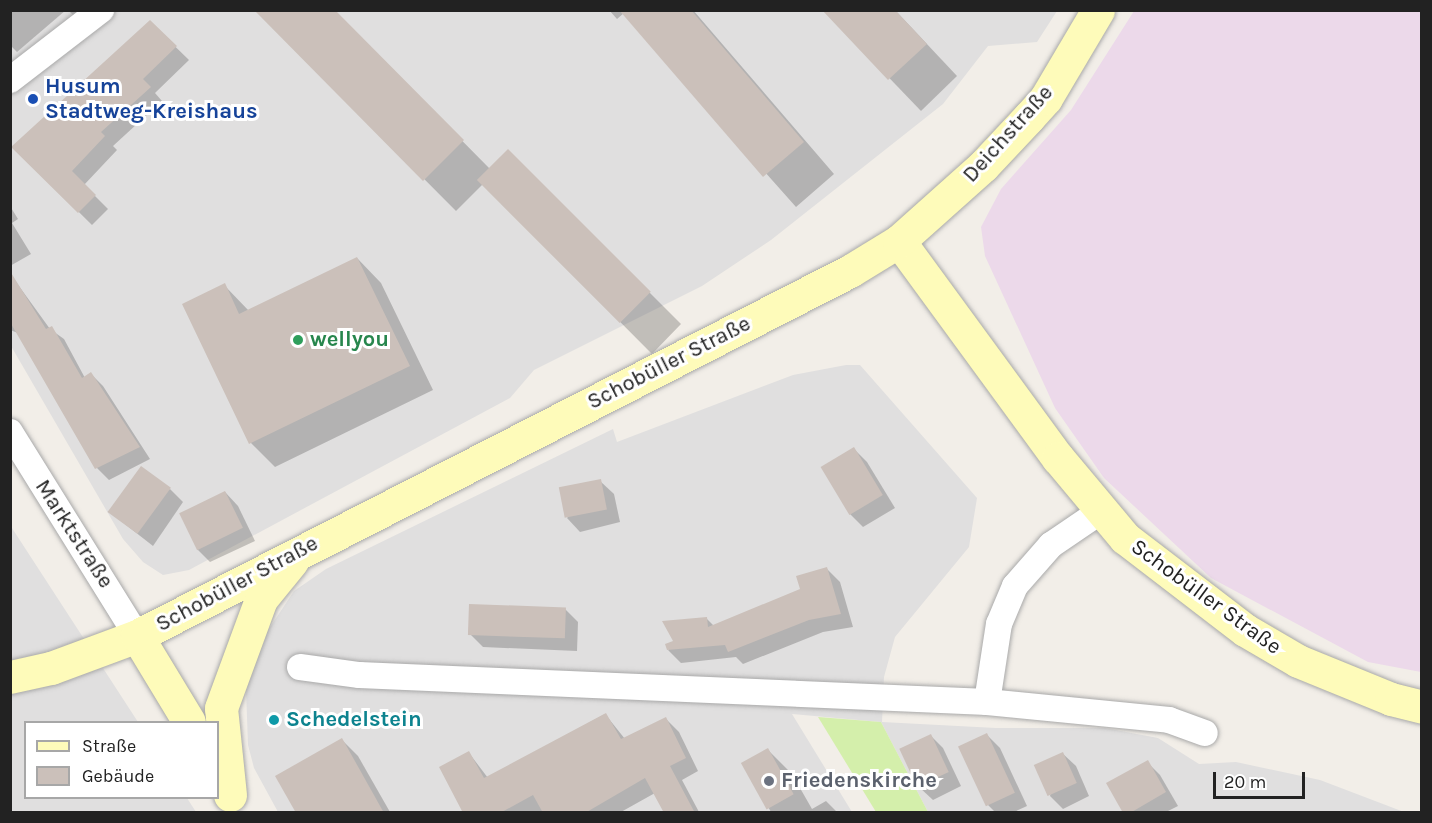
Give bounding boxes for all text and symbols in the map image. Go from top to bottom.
place label: Husum Stadtweg-Kreishaus [45,73,258,124]
street label: Deichstraße [957,80,1059,188]
marker: Husum Stadtweg-Kreishaus [26,92,40,106]
street label: Schobüller Straße [583,310,755,416]
place label: wellyou [310,327,389,353]
marker: wellyou [291,333,305,347]
street label: Marktstraße [29,475,119,593]
street label: Schobüller Straße [152,530,322,638]
street label: Schobüller Straße [1126,534,1286,660]
place label: Schedelstein [286,707,422,733]
marker: Schedelstein [267,713,281,727]
legend [24,721,219,799]
text: Straße [82,735,136,757]
scale bar [1216,760,1308,798]
text: Gebäude [82,765,154,787]
place label: Friedenskirche [781,768,937,794]
text: 20 m [1224,771,1266,793]
marker: Friedenskirche [762,774,776,788]

